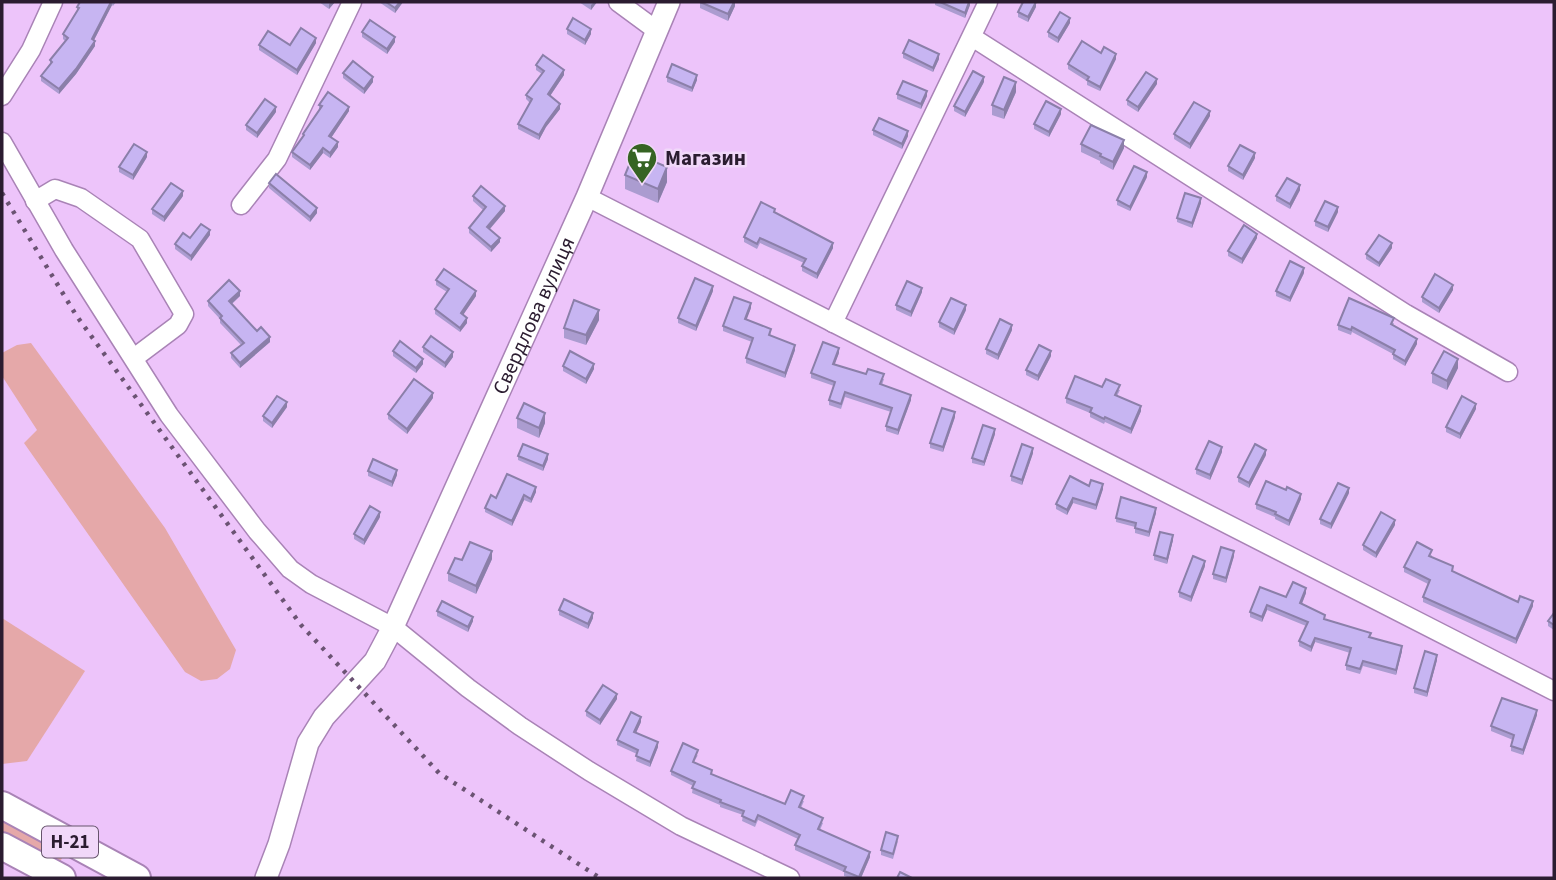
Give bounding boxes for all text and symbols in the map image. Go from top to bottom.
supermarket icon: Mагазин [625,141,659,185]
place label: Mагазин [665,143,746,173]
street label: Свердлова вулиця [485,232,582,399]
road number: Н-21 [42,827,98,858]

